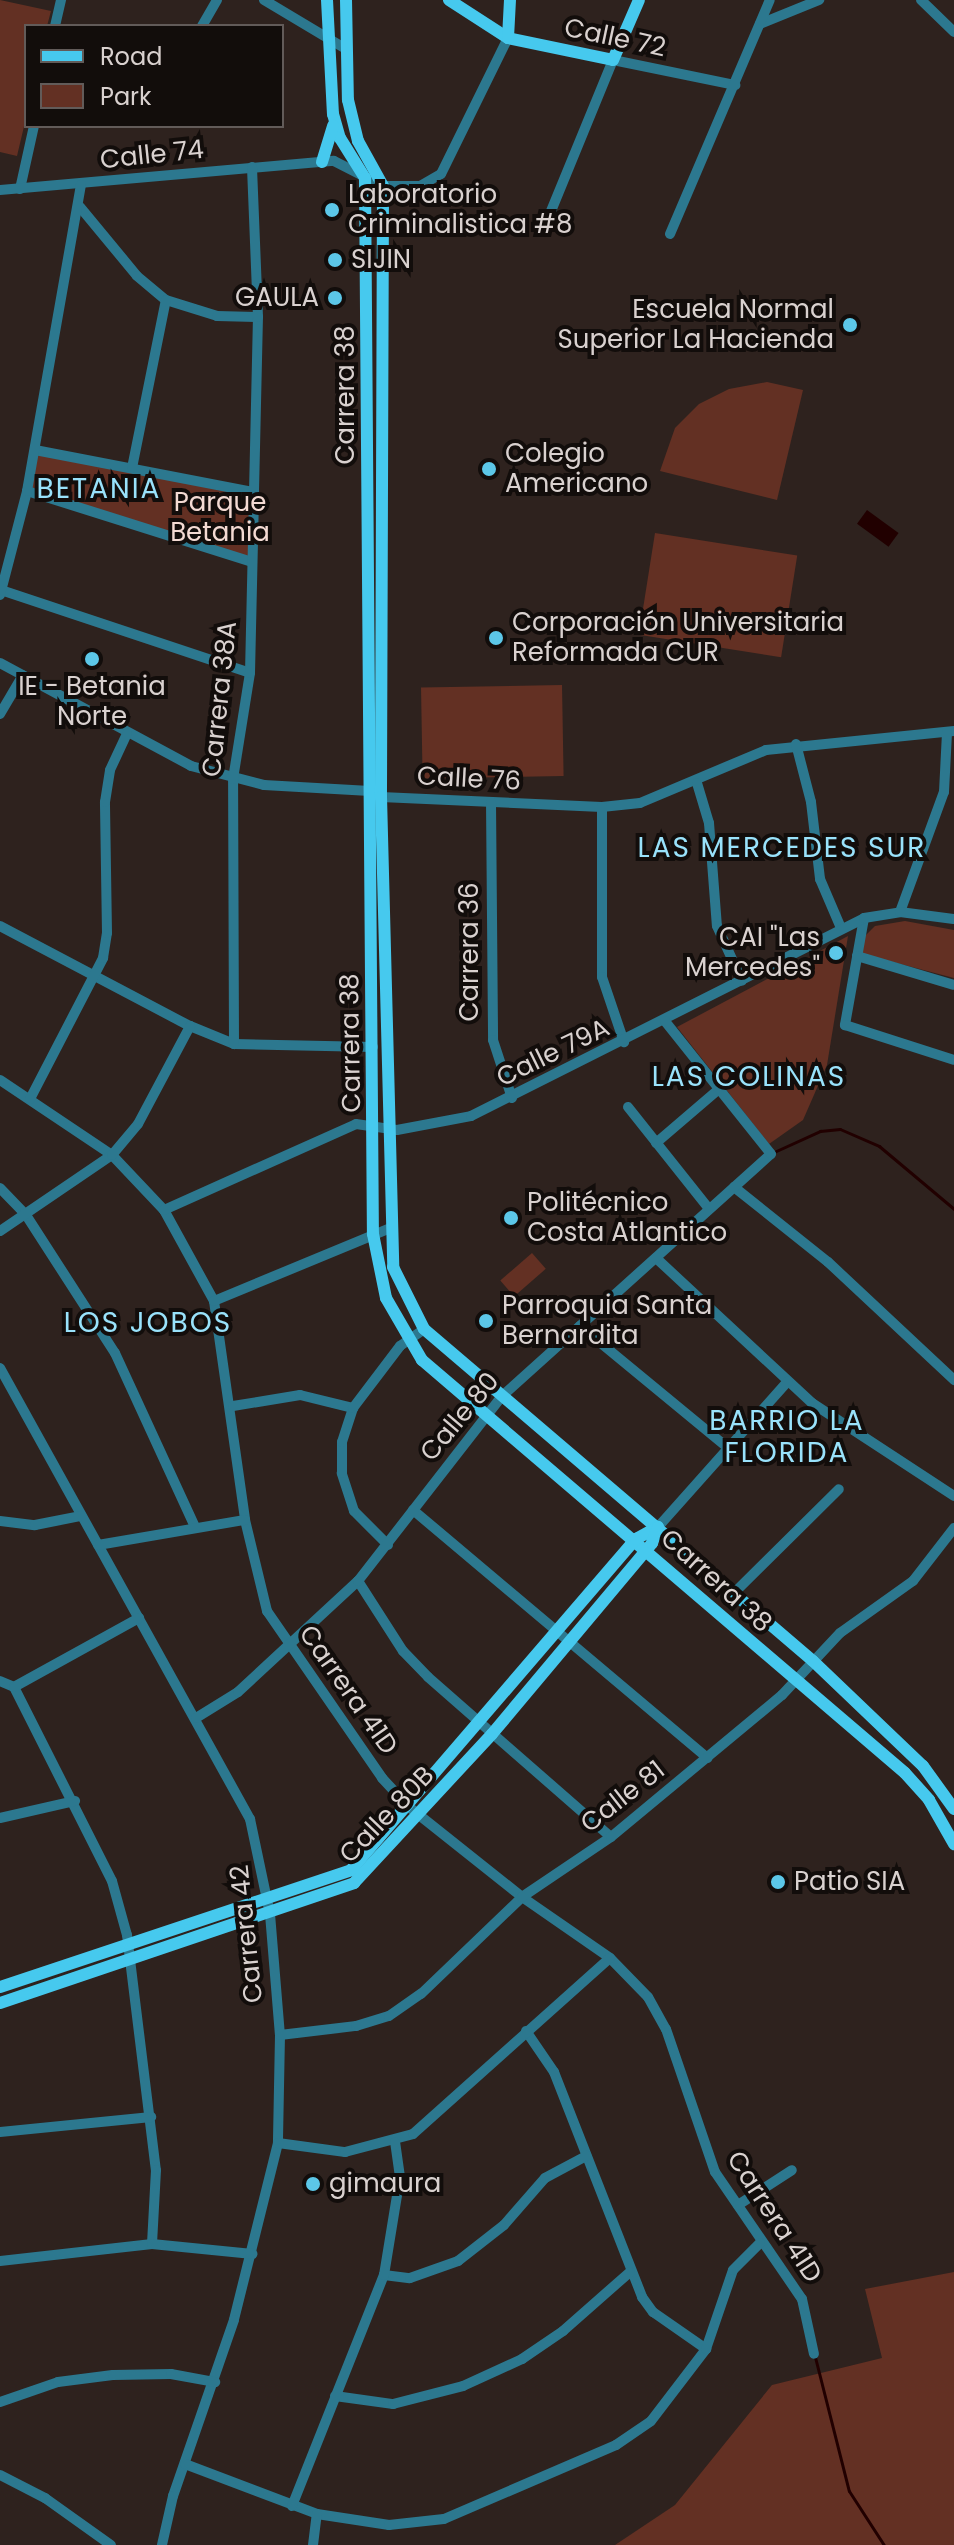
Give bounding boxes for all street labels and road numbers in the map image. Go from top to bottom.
street label: Calle 72 [562,12,668,64]
street label: Calle 74 [99,134,205,176]
street label: Carrera 38 [330,325,362,465]
street label: Carrera 38A [196,619,244,779]
street label: Calle 76 [416,761,522,797]
street label: Carrera 36 [454,882,486,1022]
street label: Carrera 38 [334,973,368,1113]
street label: Calle 79A [492,1012,614,1094]
street label: Calle 80 [414,1366,506,1468]
street label: Carrera 38 [654,1523,778,1639]
street label: Carrera 41D [292,1619,404,1761]
street label: Calle 81 [575,1754,671,1840]
street label: Calle 80B [333,1760,441,1870]
street label: Carrera 42 [224,1863,270,2005]
street label: Carrera 41D [720,2145,828,2289]

